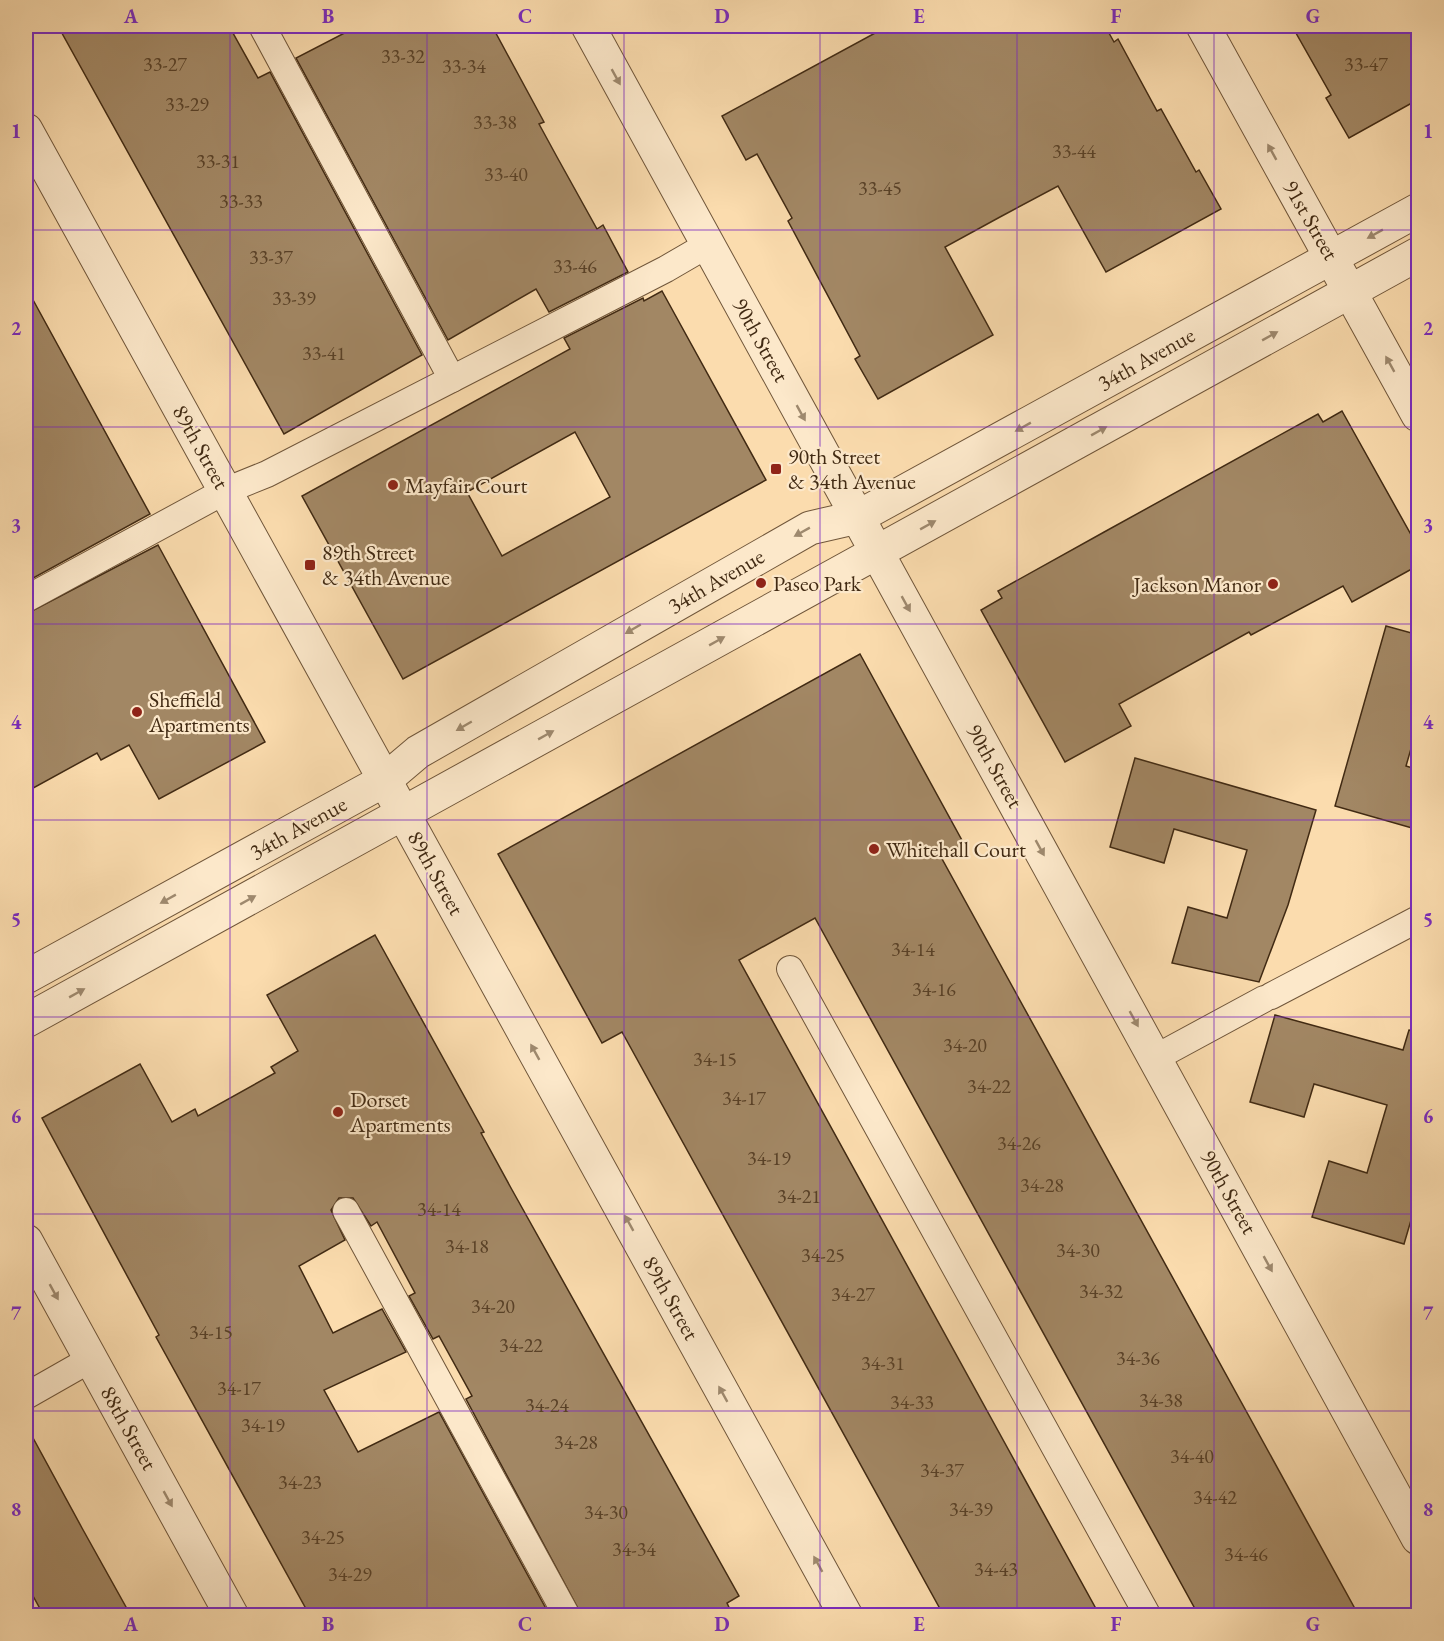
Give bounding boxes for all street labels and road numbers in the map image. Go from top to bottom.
street label: 91st Street [1276,175,1346,265]
street label: 90th Street [726,293,796,387]
street label: 34th Avenue [1092,320,1200,398]
street label: 89th Street [166,400,236,494]
street label: 34th Avenue [662,542,770,620]
street label: 90th Street [960,719,1030,813]
street label: 34th Avenue [244,789,352,867]
street label: 89th Street [401,826,471,920]
street label: 90th Street [1194,1145,1264,1239]
street label: 89th Street [636,1251,706,1345]
street label: 88th Street [94,1381,164,1475]

